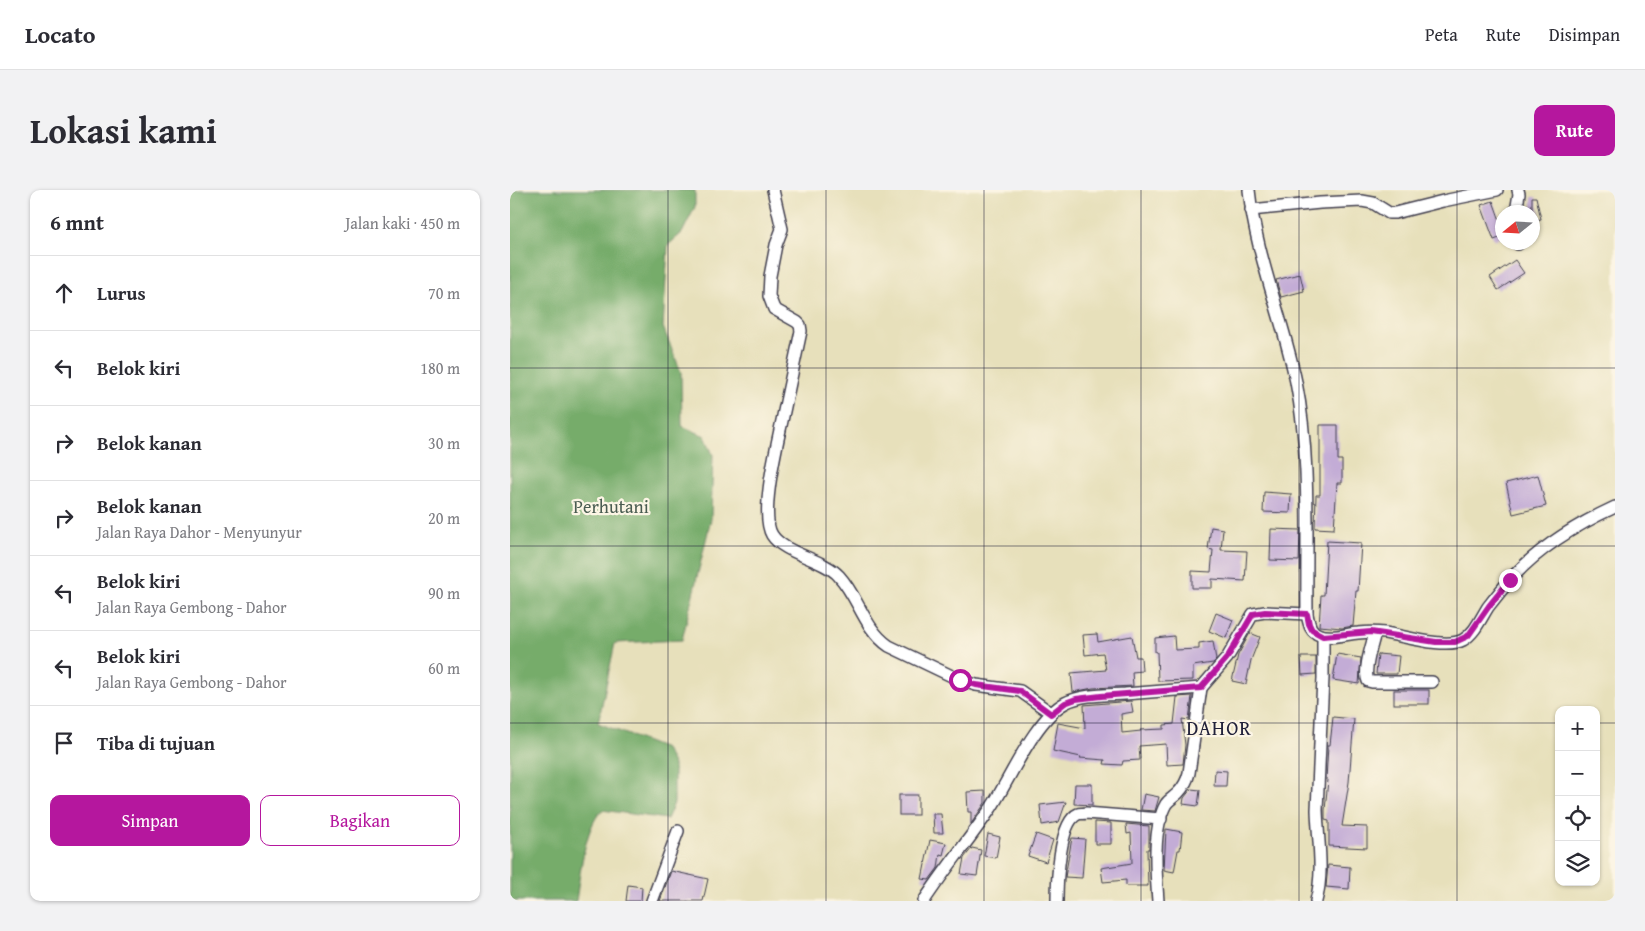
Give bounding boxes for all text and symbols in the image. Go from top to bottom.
text: Locato [25,17,96,52]
text: Peta [1425,21,1458,48]
text: Rute [1486,21,1521,48]
text: Disimpan [1549,21,1620,48]
text: Lokasi kami [30,105,217,156]
button: Rute [1534,105,1615,156]
north arrow [1495,205,1540,250]
text: 6 mnt [50,207,104,238]
text: Jalan kaki · 450 m [345,211,460,235]
icon: ahead [50,279,78,307]
text: Lurus [97,279,146,307]
text: 70 m [428,281,460,305]
icon: left [50,354,78,382]
text: Belok kiri [97,354,180,382]
text: 180 m [420,356,460,380]
icon: right [50,429,78,457]
text: Belok kanan [97,429,202,457]
text: 30 m [428,431,460,455]
text: Belok kanan [97,492,202,520]
park label: Perhutani [573,493,649,520]
icon: right [50,504,78,532]
text: 20 m [428,506,460,530]
text: Jalan Raya Dahor - Menyunyur [97,520,302,544]
text: Belok kiri [97,567,180,595]
route end [1499,569,1522,592]
icon: left [50,579,78,607]
text: 90 m [428,581,460,605]
text: Jalan Raya Gembong - Dahor [97,595,287,619]
text: Belok kiri [97,642,180,670]
icon: left [50,654,78,682]
text: 60 m [428,656,460,680]
route start [949,669,972,692]
text: Jalan Raya Gembong - Dahor [97,670,287,694]
map controls [1555,706,1600,886]
button: + [1555,706,1600,751]
district label: DAHOR [1186,713,1252,742]
icon: arrive [50,729,78,757]
text: Tiba di tujuan [97,729,215,757]
button: − [1555,751,1600,796]
button: Simpan [50,795,250,846]
button: Bagikan [260,795,460,846]
button: locate [1555,796,1600,841]
button: layers [1555,841,1600,886]

